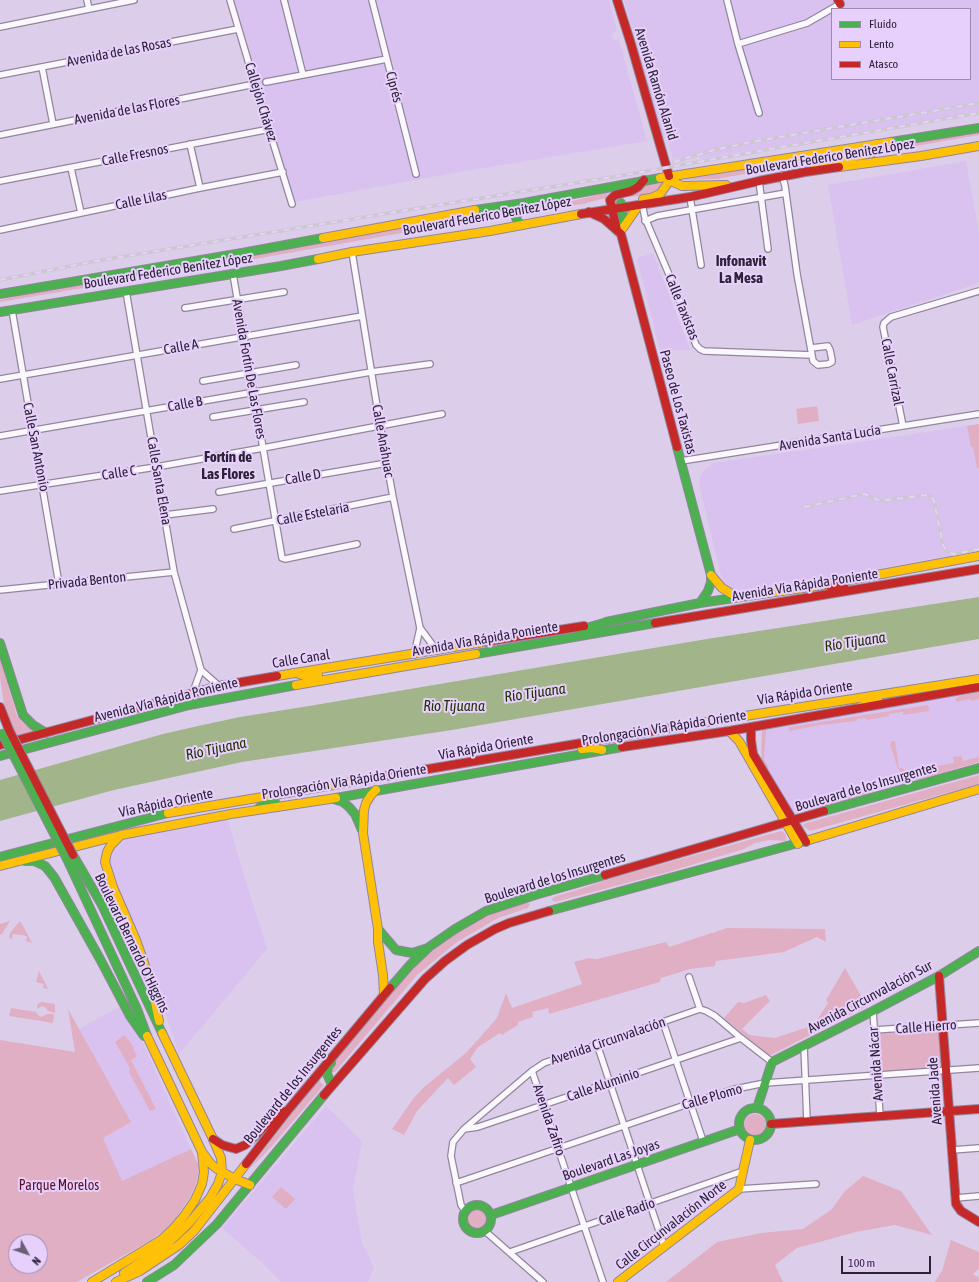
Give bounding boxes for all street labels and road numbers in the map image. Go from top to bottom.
street label: Avenida Ramón Alanid [631,26,681,142]
street label: Avenida de las Rosas [65,34,173,70]
street label: Callejón Chávez [241,61,281,143]
street label: Ciprés [382,70,406,104]
street label: Avenida de las Flores [73,92,181,128]
street label: Boulevard Federico Benítez López [744,135,916,179]
street label: Calle Fresnos [100,140,170,170]
street label: Calle Lilas [114,186,168,214]
street label: Boulevard Federico Benítez López [402,193,572,239]
street label: Boulevard Federico Benítez López [82,249,254,293]
street label: Calle Taxistas [661,272,703,342]
street label: Avenida Fortín De Las Flores [228,298,270,440]
street label: Calle A [162,336,200,358]
street label: Calle Carrizal [877,337,907,407]
street label: Paseo de Los Taxistas [656,348,700,456]
street label: Calle B [166,393,204,415]
street label: Calle San Antonio [19,401,53,493]
street label: Calle Anáhuac [368,403,398,479]
street label: Avenida Santa Lucía [778,422,882,454]
street label: Calle Santa Elena [143,436,175,526]
street label: Calle C [101,462,137,484]
street label: Calle D [284,466,322,488]
street label: Calle Estelaria [275,499,351,529]
street label: Avenida Vía Rápida Poniente [731,565,879,605]
street label: Privada Benton [47,569,127,593]
street label: Avenida Vía Rápida Poniente [411,618,559,660]
street label: Calle Canal [271,646,331,672]
street label: Avenida Vía Rápida Poniente [92,674,240,726]
street label: Vía Rápida Oriente [756,677,854,709]
street label: Prolongación Vía Rápida Oriente [581,707,747,749]
street label: Vía Rápida Oriente [437,730,535,764]
street label: Boulevard de los Insurgentes [793,759,939,815]
street label: Prolongación Vía Rápida Oriente [261,761,427,803]
street label: Vía Rápida Oriente [117,785,215,821]
street label: Boulevard de los Insurgentes [483,849,627,907]
street label: Boulevard Bernardo O'Higgins [91,871,173,1015]
street label: Avenida Circunvalación Sur [805,957,935,1037]
street label: Avenida Circunvalación [548,1013,668,1069]
street label: Calle Hierro [895,1016,957,1038]
street label: Boulevard de los Insurgentes [240,1023,346,1147]
street label: Avenida Nácar [865,1026,887,1102]
street label: Avenida Jade [924,1057,946,1125]
street label: Calle Aluminio [565,1065,641,1105]
street label: Calle Plomo [680,1080,744,1114]
street label: Avenida Zafiro [529,1082,569,1158]
street label: Boulevard Las Joyas [560,1136,662,1184]
street label: Calle Circunvalación Norte [612,1177,730,1273]
street label: Calle Radio [597,1195,657,1229]

